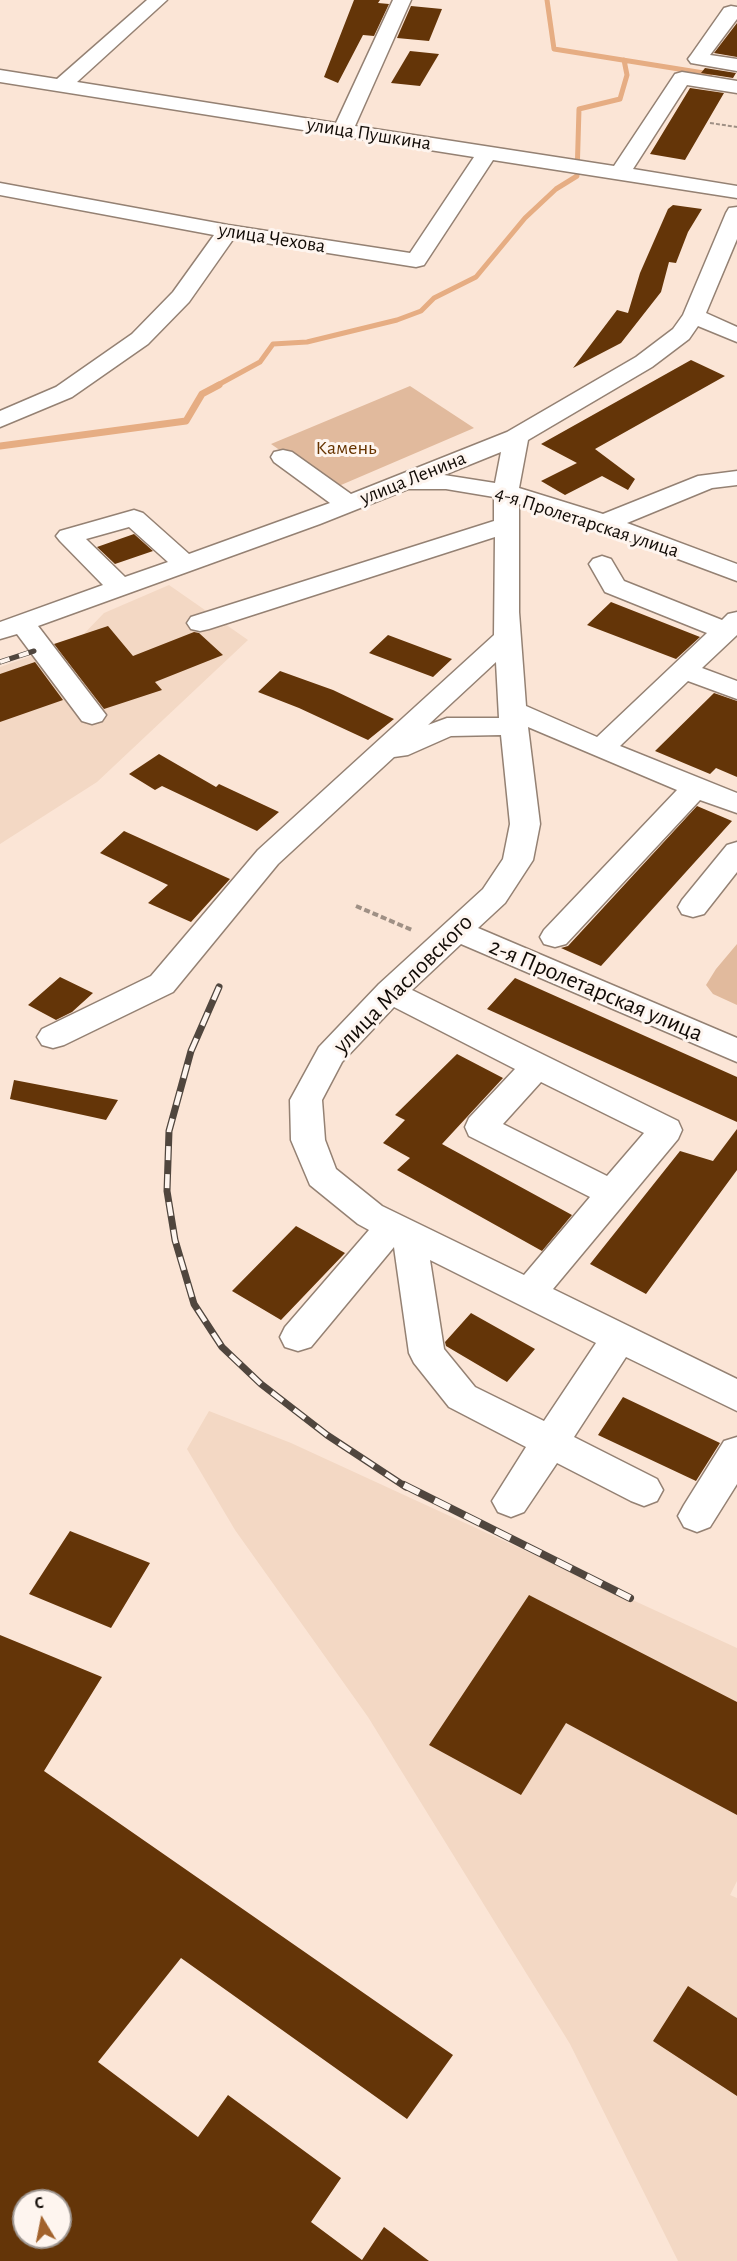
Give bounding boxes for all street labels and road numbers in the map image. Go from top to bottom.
street label: улица Пушкина [305,112,433,156]
street label: улица Чехова [217,218,327,258]
street label: улица Ленина [356,446,470,510]
street label: 4-я Пролетарская улица [492,481,682,563]
street label: улица Масловского [327,908,479,1060]
street label: 2-я Пролетарская улица [485,932,707,1048]

